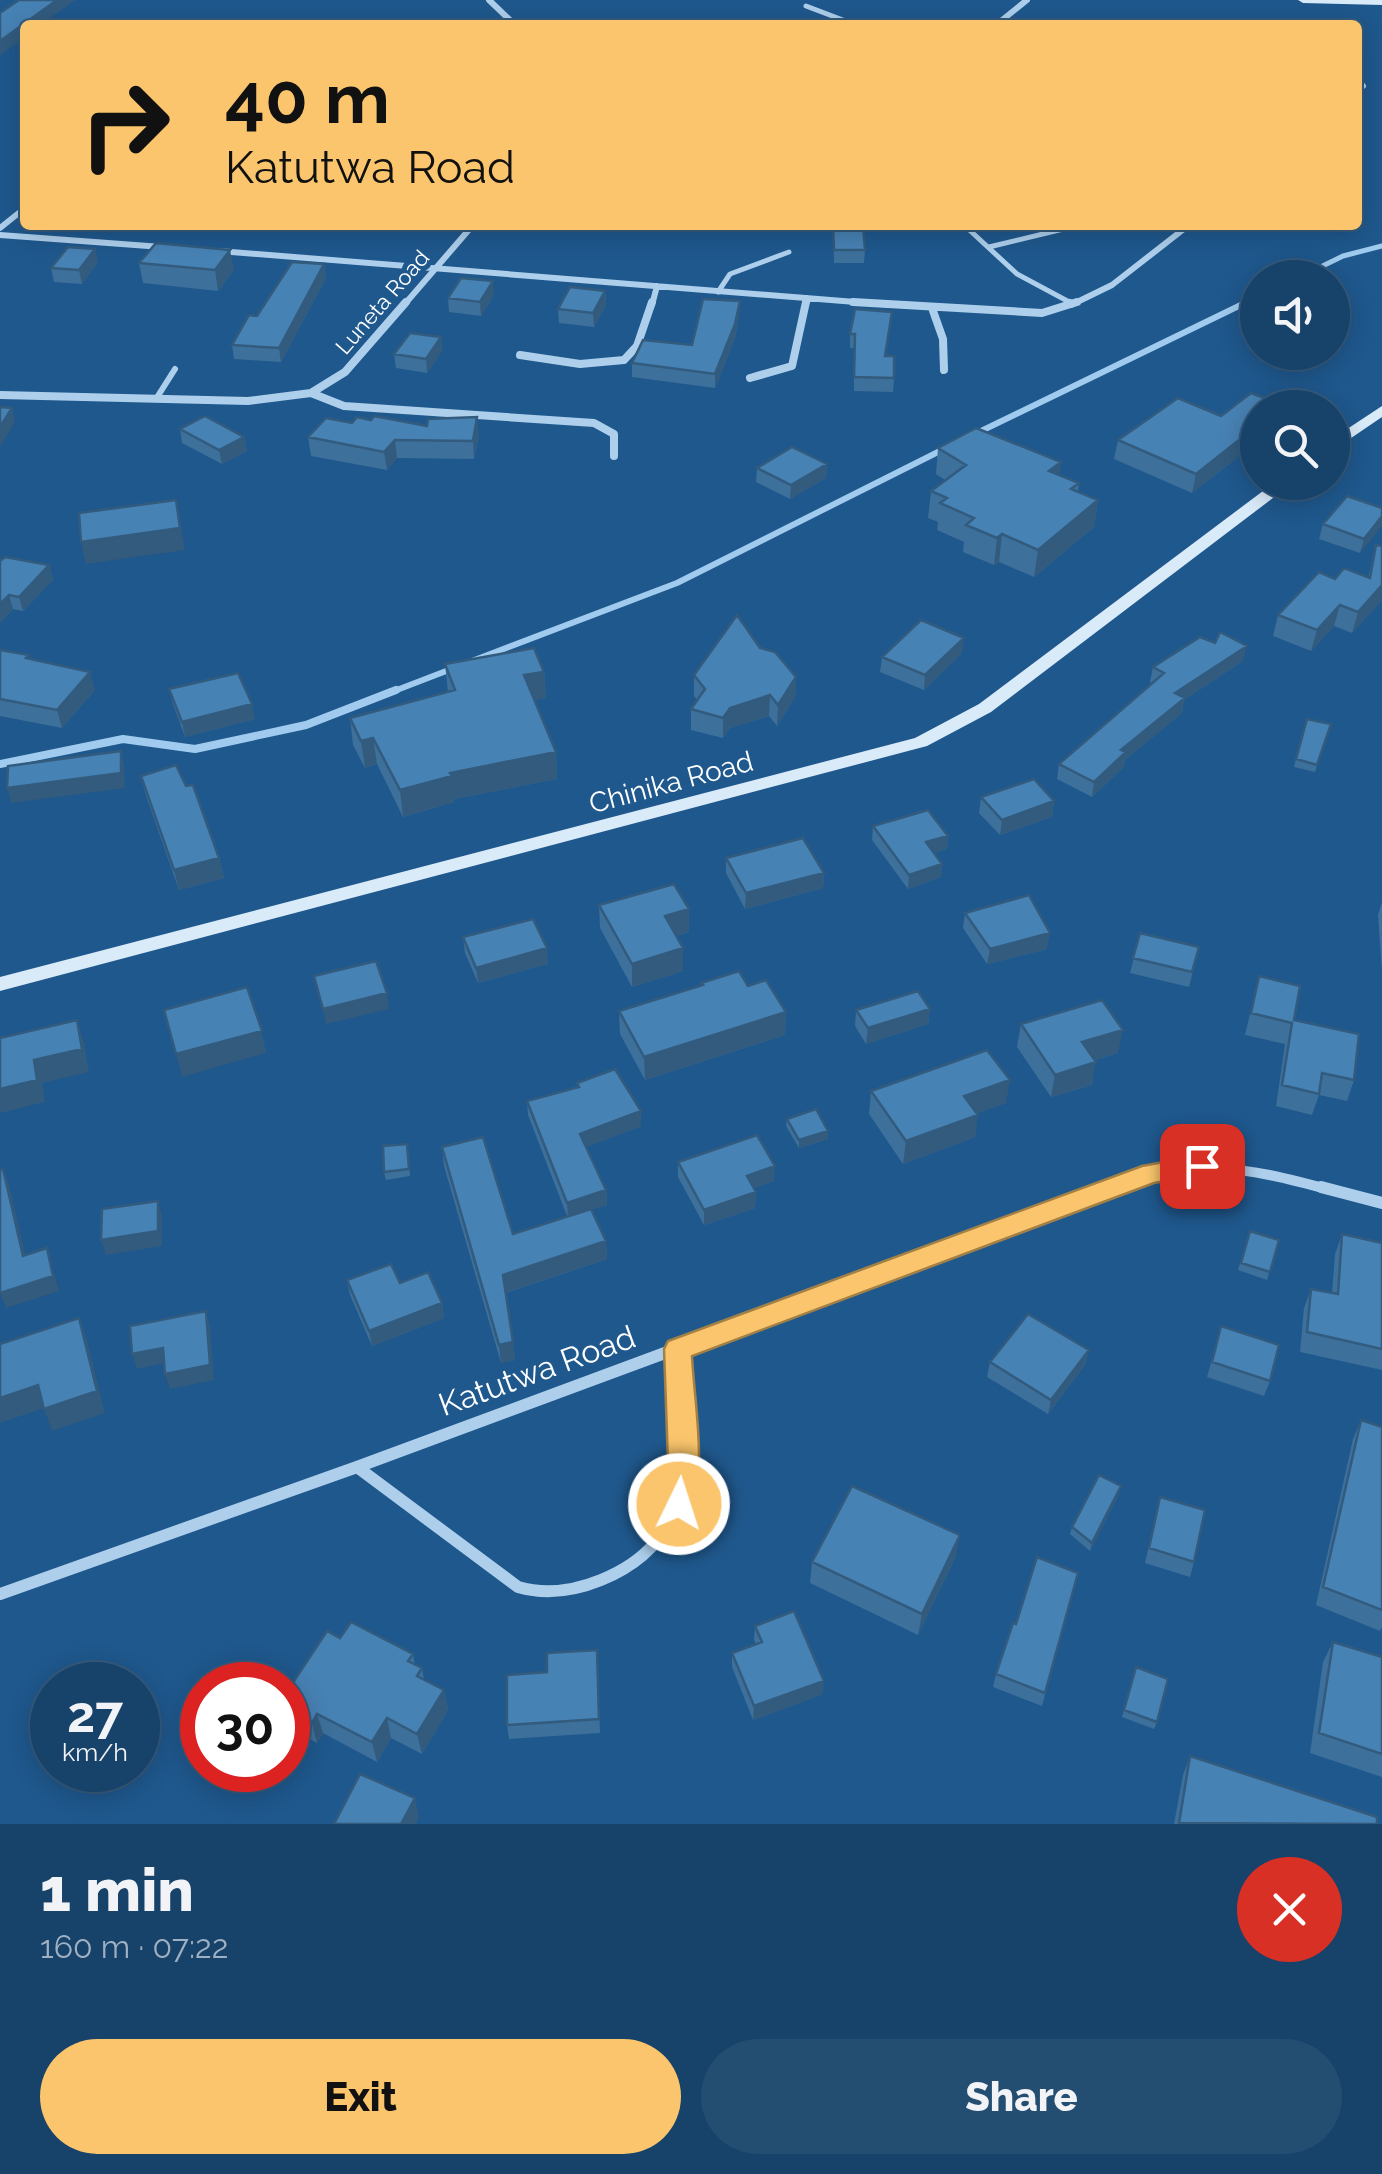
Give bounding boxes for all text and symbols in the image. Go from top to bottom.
text: 40 m [225,57,390,139]
icon: right [60,60,190,190]
text: Katutwa Road [225,141,515,194]
street label: Luneta Road [330,245,434,359]
map controls [1240,260,1350,500]
button: sound [1240,260,1350,370]
button: search [1240,390,1350,500]
street label: Chinika Road [586,745,757,820]
pin [1160,1124,1245,1209]
icon: arrive [1175,1139,1230,1194]
street label: Katutwa Road [434,1318,640,1423]
position arrow [627,1452,731,1556]
speed limit sign: 30 [180,1662,310,1792]
text: 27 [67,1685,123,1744]
text: km/h [62,1737,128,1767]
text: 1 min [40,1855,194,1925]
button: close [1237,1857,1342,1962]
text: 160 m · 07:22 [40,1928,228,1965]
button: Exit [40,2039,681,2154]
button: Share [701,2039,1342,2154]

